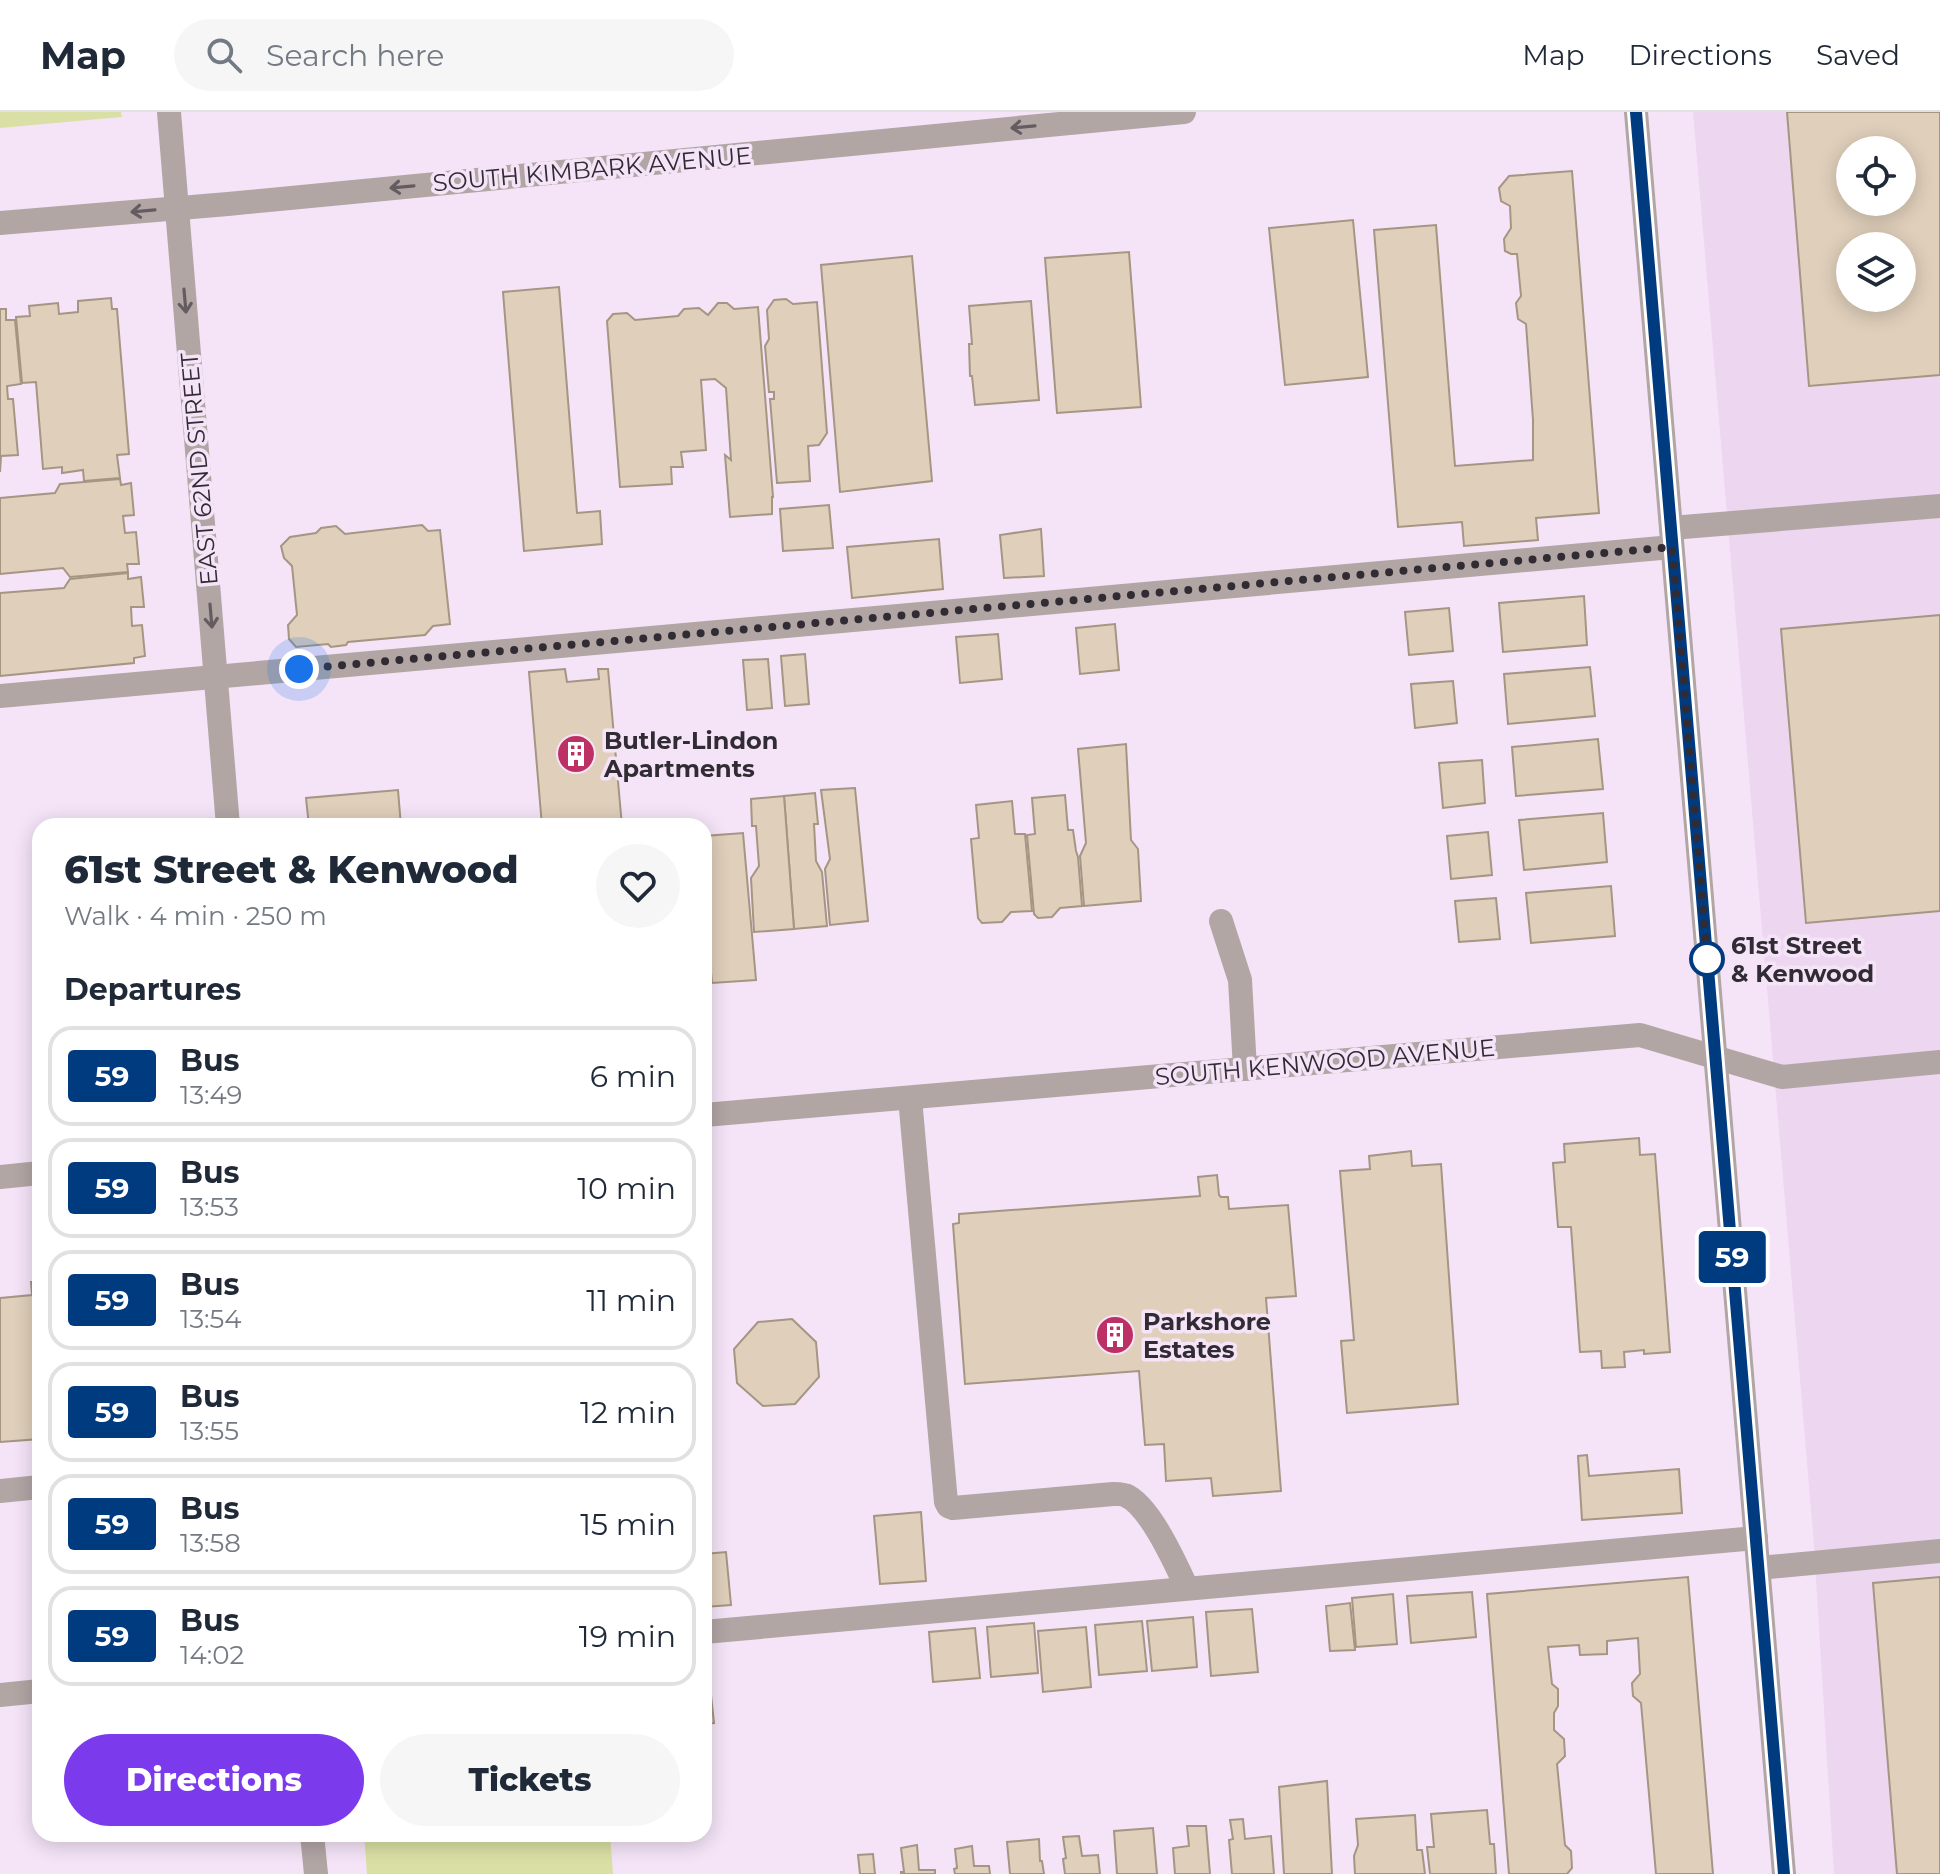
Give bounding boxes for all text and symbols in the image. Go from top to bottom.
search box [174,19,734,91]
text: Map [40,32,126,79]
icon: search [202,33,246,77]
text: Search here [266,37,444,74]
text: Map [1522,38,1584,72]
text: Directions [1628,38,1772,72]
text: Saved [1816,38,1900,72]
one-way arrow [1010,120,1037,135]
map controls [1836,136,1916,312]
button: locate [1836,136,1916,216]
street label: SOUTH KIMBARK AVENUE [432,141,752,197]
one-way arrow [389,180,416,195]
one-way arrow [130,204,157,219]
button: layers [1836,232,1916,312]
one-way arrow [178,287,193,314]
street label: EAST 62ND STREET [174,351,224,586]
one-way arrow [204,602,219,629]
your location [279,649,319,689]
place label: Butler-Lindon Apartments [603,726,778,783]
building icon: Butler-Lindon Apartments [555,733,597,775]
button: heart [596,844,680,928]
text: 61st Street & Kenwood [64,846,519,893]
text: Walk · 4 min · 250 m [64,900,327,932]
place label: 61st Street & Kenwood [1731,931,1874,988]
marker: 61st Street & Kenwood [1690,942,1724,976]
text: Departures [64,971,241,1008]
street label: SOUTH KENWOOD AVENUE [1154,1033,1496,1091]
text: Bus [180,1042,240,1079]
text: 6 min [590,1058,676,1095]
text: 59 [95,1059,129,1093]
text: 13:49 [180,1079,242,1111]
text: Bus [180,1154,240,1191]
text: 10 min [577,1170,676,1207]
text: 59 [95,1171,129,1205]
text: 13:53 [180,1191,239,1223]
line badge: 59 [1696,1231,1768,1283]
text: 59 [1715,1240,1749,1274]
text: Bus [180,1266,240,1303]
text: 11 min [586,1282,676,1319]
text: 59 [95,1283,129,1317]
text: 13:54 [180,1303,241,1335]
place label: Parkshore Estates [1143,1307,1271,1364]
building icon: Parkshore Estates [1094,1314,1136,1356]
text: Bus [180,1378,240,1415]
text: 12 min [580,1394,676,1431]
text: 59 [95,1395,129,1429]
text: 13:55 [180,1415,239,1447]
text: Bus [180,1490,240,1527]
text: 15 min [580,1506,676,1543]
text: 59 [95,1507,129,1541]
text: 13:58 [180,1527,241,1559]
text: Bus [180,1602,240,1639]
text: 19 min [579,1618,676,1655]
text: 59 [95,1619,129,1653]
text: 14:02 [180,1639,244,1671]
button: Directions [64,1734,364,1826]
button: Tickets [380,1734,680,1826]

